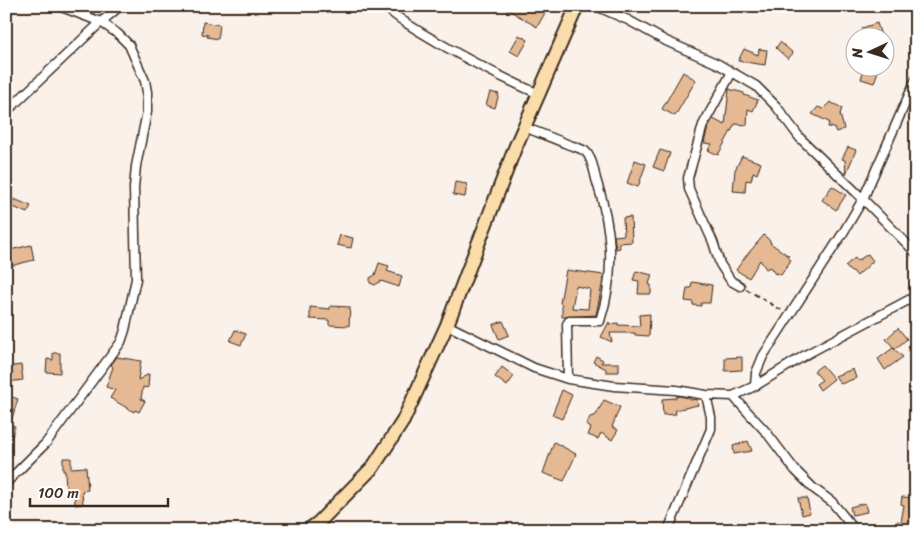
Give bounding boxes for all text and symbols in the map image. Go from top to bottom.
north arrow [844,28,894,78]
text: N [845,47,870,60]
scale bar [30,476,168,508]
text: 100 m [38,480,79,506]

